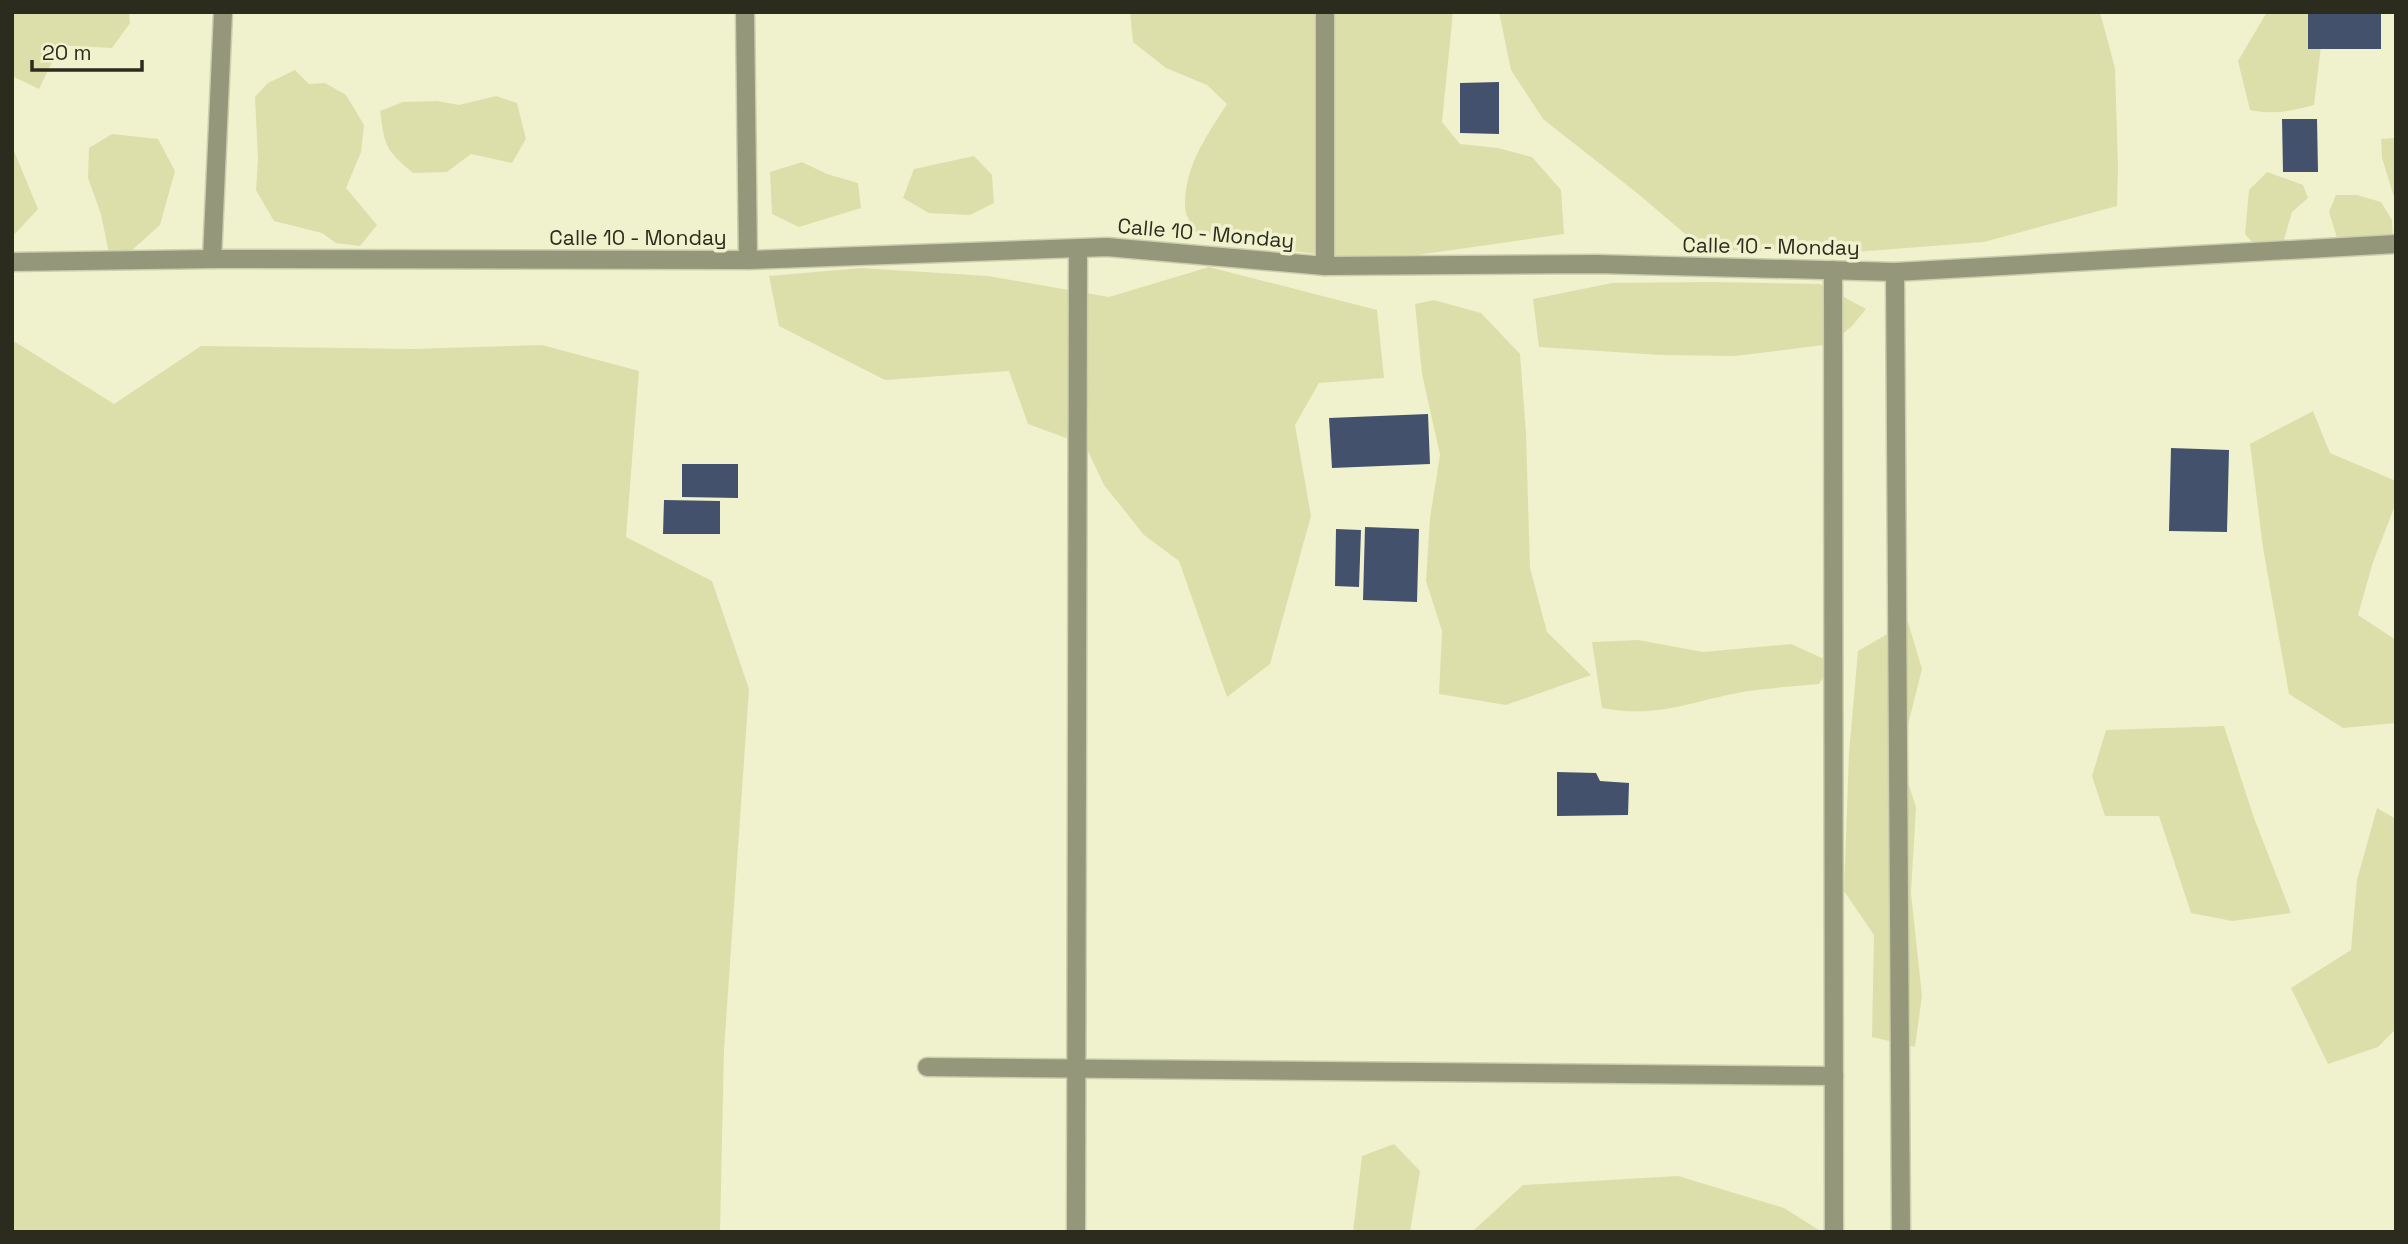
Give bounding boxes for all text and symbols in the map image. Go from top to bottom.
scale bar [32,28,142,72]
text: 20 m [42,39,92,66]
street label: Calle 10 - Monday [1117,212,1295,254]
street label: Calle 10 - Monday [549,224,727,251]
street label: Calle 10 - Monday [1682,231,1860,261]

